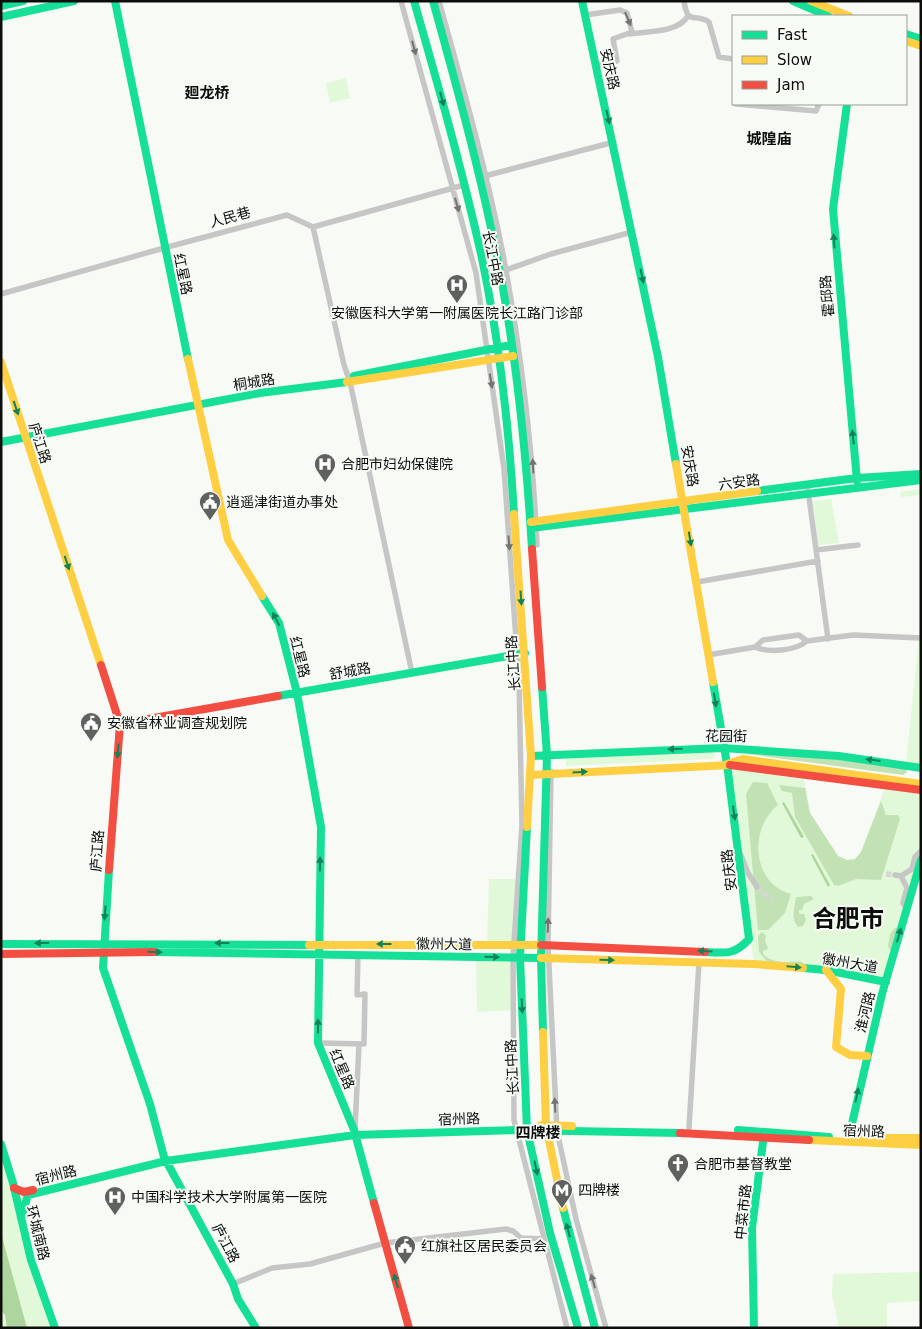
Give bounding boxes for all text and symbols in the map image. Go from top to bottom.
one-way arrow [623,11,632,26]
legend [732,15,907,105]
text: Fast [777,26,807,44]
one-way arrow [410,41,418,56]
street label: 安庆路 [597,47,623,91]
text: Slow [777,51,812,69]
text: Jam [776,76,805,94]
district label: 廻龙桥 [184,84,230,102]
one-way arrow [438,91,446,106]
one-way arrow [604,110,612,125]
district label: 城隍庙 [746,130,792,148]
one-way arrow [453,198,461,213]
street label: 人民巷 [208,204,252,230]
street label: 长江中路 [480,229,506,287]
one-way arrow [830,232,838,248]
street label: 红星路 [171,252,195,296]
one-way arrow [638,269,646,285]
hospital icon: 安徽医科大学第一附属医院长江路门诊部 [445,273,469,304]
street label: 霍邱路 [817,274,837,318]
place label: 安徽医科大学第一附属医院长江路门诊部 [331,305,583,321]
street label: 桐城路 [232,371,276,393]
one-way arrow [488,374,496,390]
one-way arrow [12,401,20,416]
street label: 庐江路 [26,421,54,465]
one-way arrow [849,429,857,445]
street label: 安庆路 [678,444,702,488]
hospital icon: 合肥市妇幼保健院 [313,452,337,483]
place label: 合肥市妇幼保健院 [341,456,453,472]
one-way arrow [528,458,536,474]
street label: 六安路 [717,471,761,493]
public building icon: 逍遥津街道办事处 [198,490,222,521]
place label: 逍遥津街道办事处 [226,494,338,510]
one-way arrow [686,532,694,548]
one-way arrow [506,535,514,551]
one-way arrow [63,555,71,570]
one-way arrow [517,590,525,606]
one-way arrow [272,612,280,627]
street label: 红星路 [287,635,313,679]
street label: 长江中路 [503,635,523,691]
street label: 舒城路 [328,659,372,683]
one-way arrow [712,692,720,708]
public building icon: 安徽省林业调查规划院 [79,711,103,742]
place label: 安徽省林业调查规划院 [107,715,247,731]
street label: 花园街 [705,728,747,744]
one-way arrow [113,744,121,760]
one-way arrow [666,745,682,753]
one-way arrow [864,756,880,764]
one-way arrow [572,768,588,776]
one-way arrow [730,805,738,821]
street label: 庐江路 [88,829,106,873]
street label: 安庆路 [719,848,739,892]
one-way arrow [317,856,325,872]
district label: 合肥市 [812,905,884,933]
one-way arrow [101,906,109,922]
one-way arrow [545,917,553,933]
one-way arrow [896,927,904,942]
street label: 徽州大道 [416,936,472,952]
one-way arrow [34,939,50,947]
one-way arrow [214,939,230,947]
one-way arrow [376,940,392,948]
one-way arrow [697,947,713,955]
one-way arrow [147,948,163,956]
street label: 徽州大道 [821,950,879,976]
one-way arrow [485,953,501,961]
one-way arrow [599,956,615,964]
one-way arrow [786,964,802,972]
street label: 淮河路 [852,990,878,1034]
one-way arrow [518,998,526,1014]
one-way arrow [314,1018,322,1034]
street label: 长江中路 [503,1039,521,1095]
street label: 红星路 [326,1047,358,1091]
one-way arrow [853,1088,861,1103]
one-way arrow [551,1097,559,1113]
street label: 宿州路 [438,1110,480,1128]
street label: 宿州路 [843,1122,885,1140]
district label: 四牌楼 [515,1124,561,1142]
church icon: 合肥市基督教堂 [666,1152,690,1183]
place label: 合肥市基督教堂 [694,1156,792,1172]
one-way arrow [532,1160,540,1176]
street label: 宿州路 [34,1162,78,1188]
metro station icon: 四牌楼 [550,1178,574,1209]
place label: 四牌楼 [578,1182,620,1198]
street label: 中菜市路 [732,1183,754,1241]
hospital icon: 中国科学技术大学附属第一医院 [103,1185,127,1216]
place label: 中国科学技术大学附属第一医院 [131,1189,327,1205]
street label: 环城南路 [23,1204,53,1262]
street label: 庐江路 [209,1221,243,1265]
one-way arrow [563,1223,571,1238]
public building icon: 红旗社区居民委员会 [393,1234,417,1265]
place label: 红旗社区居民委员会 [421,1238,547,1254]
one-way arrow [392,1273,400,1288]
one-way arrow [588,1273,596,1288]

